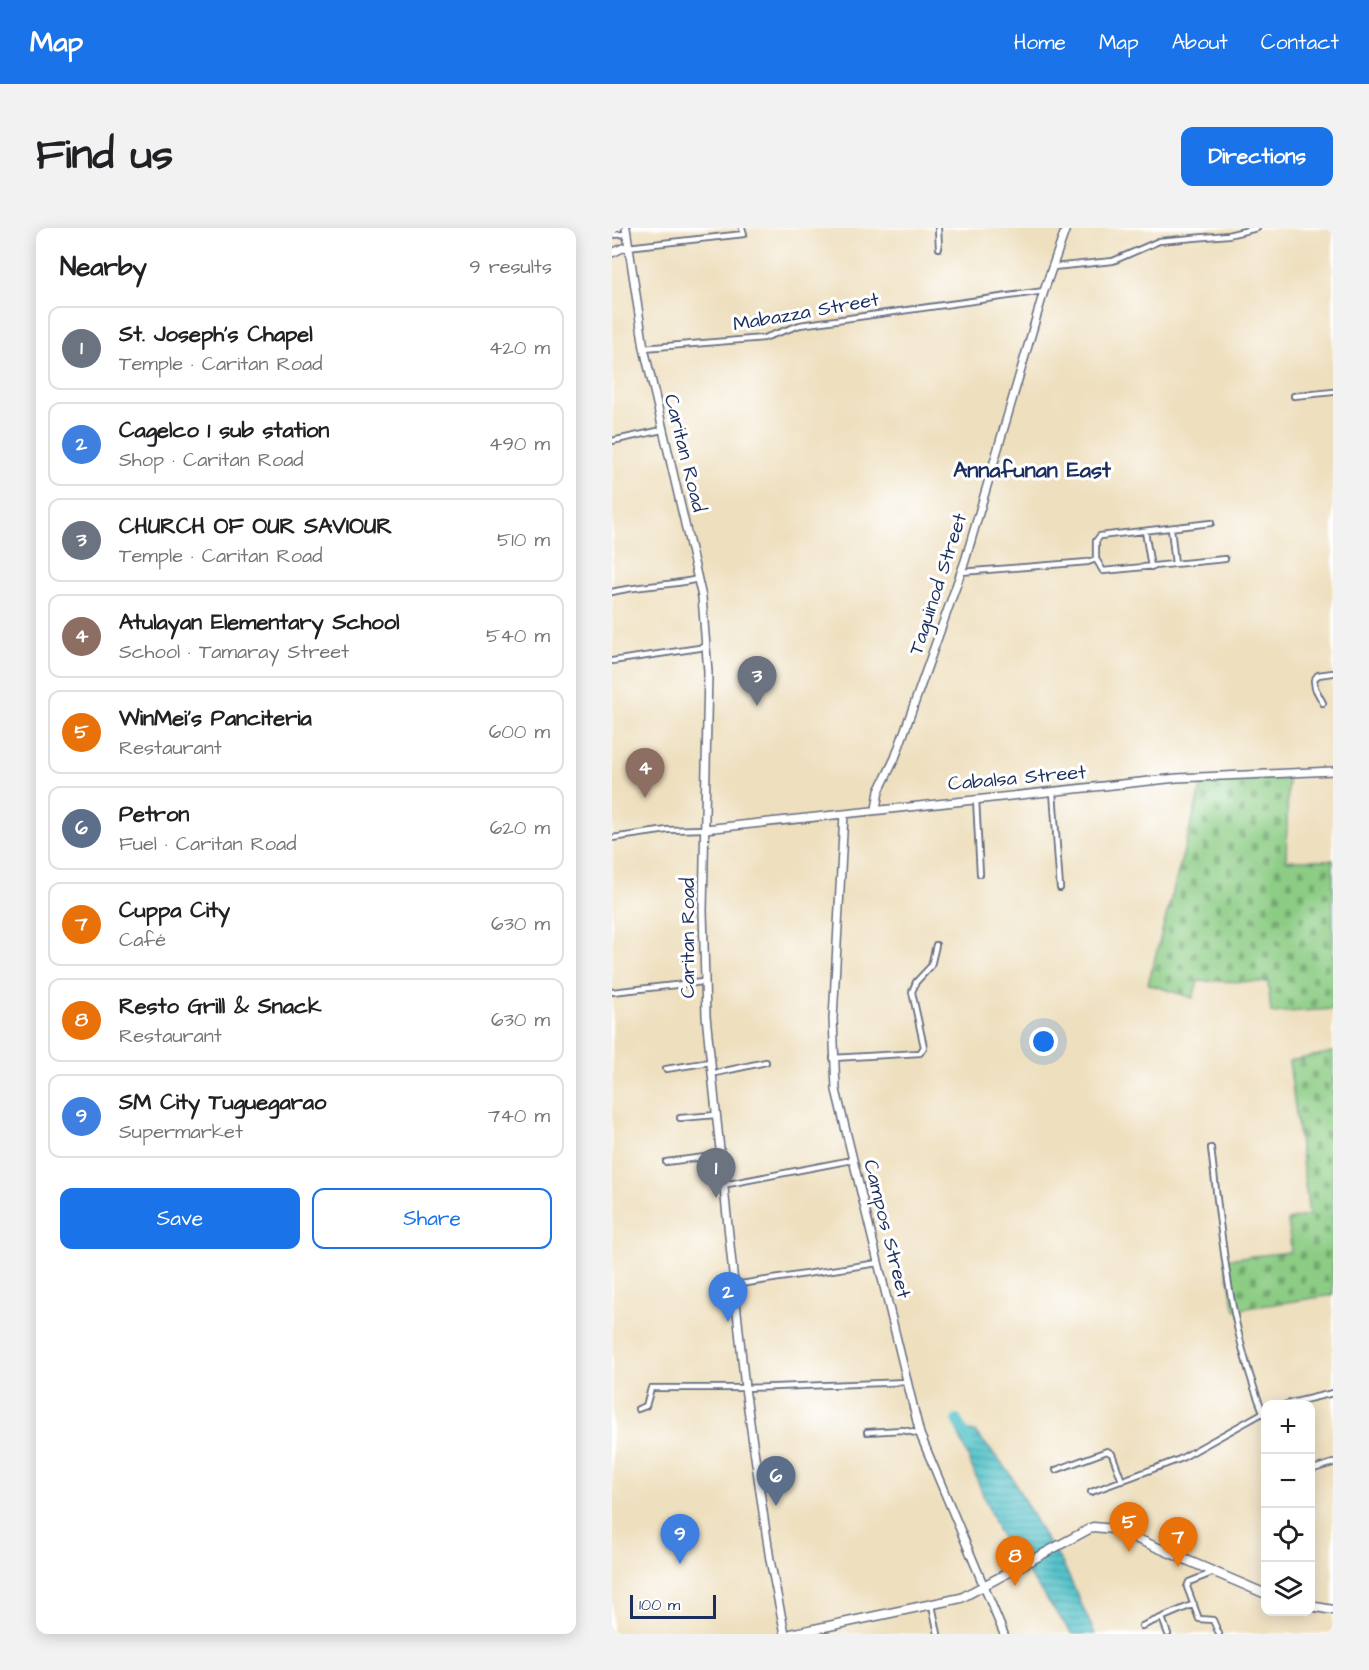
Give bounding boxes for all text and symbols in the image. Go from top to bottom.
text: Map [30,23,83,62]
text: Home [1014,28,1066,57]
text: Map [1099,28,1139,57]
text: About [1172,28,1228,57]
text: Contact [1261,28,1339,57]
text: Find us [36,127,173,185]
button: Directions [1181,127,1333,186]
text: Nearby [60,249,147,285]
text: 9 results [469,253,552,281]
street label: Mabazza Street [731,285,881,339]
text: St. Joseph's Chapel [119,319,313,350]
text: 1 [80,334,83,362]
text: 420 m [489,334,550,362]
text: Temple · Caritan Road [119,350,322,378]
street label: Caritan Road [657,391,713,515]
text: Cagelco 1 sub station [119,415,329,446]
text: 2 [76,430,87,458]
text: 490 m [489,430,550,458]
text: Shop · Caritan Road [119,446,304,474]
district label: Annafunan East [953,455,1112,486]
street label: Taguinod Street [902,510,975,659]
text: CHURCH OF OUR SAVIOUR [119,511,392,542]
text: 3 [76,526,87,554]
text: 510 m [497,526,550,554]
text: Temple · Caritan Road [119,542,322,570]
text: Atulayan Elementary School [119,607,400,638]
text: 4 [75,622,88,650]
text: 540 m [486,622,550,650]
text: School · Tamaray Street [119,638,349,666]
pin: 3 [738,656,776,706]
text: WinMei's Panciteria [119,703,312,734]
text: 5 [74,718,89,746]
text: 600 m [489,718,550,746]
text: Restaurant [119,734,222,762]
pin: 4 [626,748,664,798]
street label: Cabalsa Street [947,758,1087,798]
text: Petron [119,799,189,830]
text: 6 [75,814,88,842]
text: 620 m [490,814,550,842]
text: Fuel · Caritan Road [119,830,296,858]
street label: Caritan Road [674,878,702,998]
text: Cuppa City [119,895,230,926]
text: 7 [75,910,88,938]
text: 630 m [491,910,550,938]
text: Café [119,926,166,954]
text: Resto Grill & Snack [119,991,321,1022]
text: 8 [75,1006,88,1034]
text: 630 m [491,1006,550,1034]
text: Restaurant [119,1022,222,1050]
your location [1029,1027,1058,1056]
text: SM City Tuguegarao [119,1087,326,1118]
text: 9 [76,1102,87,1130]
text: 740 m [488,1102,550,1130]
text: Supermarket [119,1118,243,1146]
pin: 1 [696,1148,736,1198]
street label: Campos Street [856,1157,918,1301]
button: Save [60,1188,300,1249]
button: Share [312,1188,552,1249]
pin: 2 [708,1272,748,1322]
map controls [1261,1400,1315,1616]
button: + [1261,1400,1315,1454]
button: − [1261,1454,1315,1508]
pin: 6 [756,1456,796,1506]
pin: 5 [1110,1502,1148,1552]
button: locate [1261,1508,1315,1562]
pin: 9 [660,1514,700,1564]
pin: 7 [1158,1518,1198,1567]
pin: 8 [996,1536,1034,1586]
button: layers [1261,1562,1315,1616]
scale bar [630,1592,716,1620]
text: 100 m [639,1594,680,1616]

